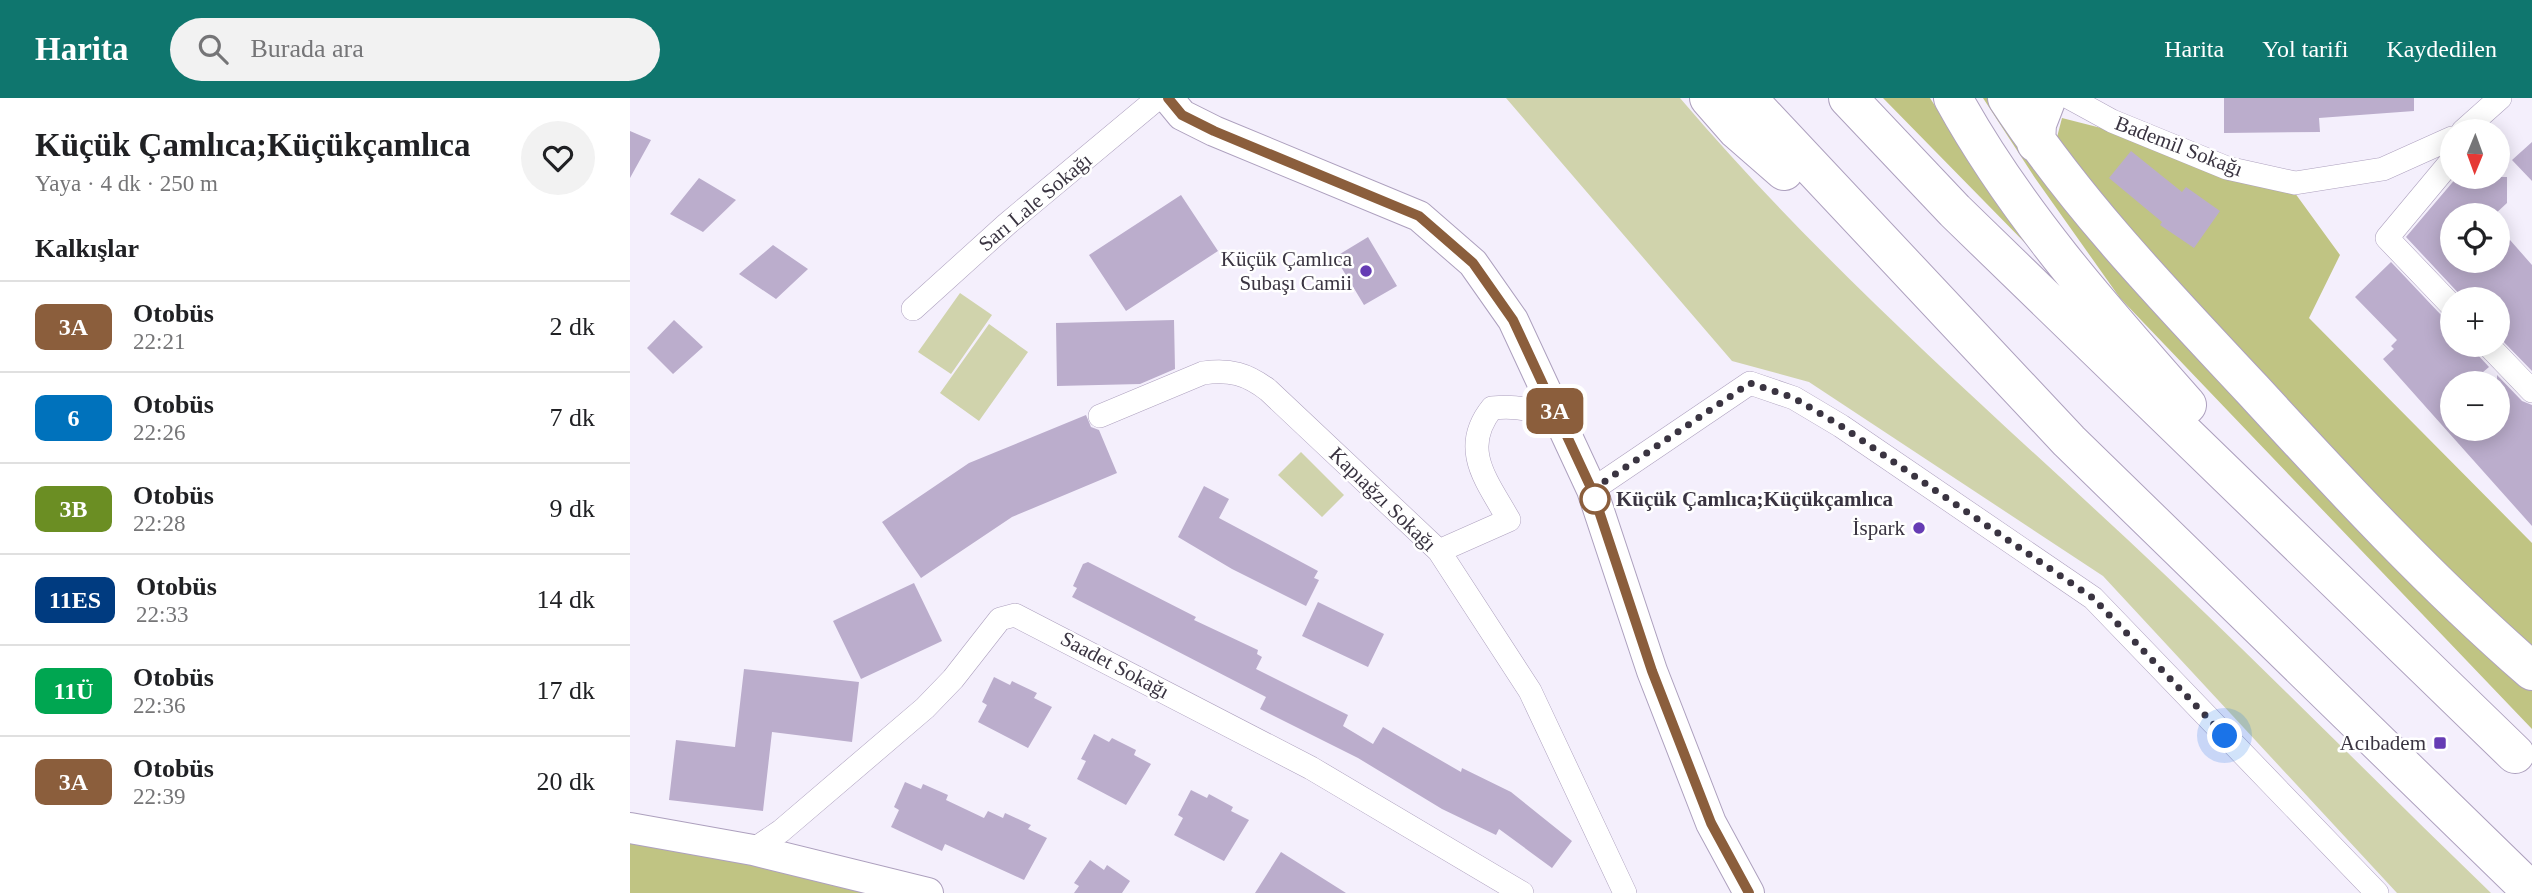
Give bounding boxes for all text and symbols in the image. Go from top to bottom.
search box [170,18,660,81]
icon: search [194,30,232,68]
text: Harita [35,31,128,67]
text: Burada ara [250,34,364,63]
text: Harita [2164,36,2224,62]
text: Yol tarifi [2262,36,2348,62]
text: Kaydedilen [2386,36,2497,62]
street label: Bademil Sokağı [2112,111,2246,181]
north arrow [2440,119,2510,189]
map controls [2440,119,2510,441]
button: heart [521,121,595,195]
text: Küçük Çamlıca;Küçükçamlıca [35,127,470,163]
street label: Sarı Lale Sokağı [974,148,1096,256]
text: Yaya · 4 dk · 250 m [35,171,218,196]
button: locate [2440,203,2510,273]
text: Kalkışlar [35,234,139,263]
place label: Küçük Çamlıca Subaşı Camii [1221,247,1353,295]
marker: Küçük Çamlıca Subaşı Camii [1358,263,1374,279]
button: + [2440,287,2510,357]
text: Otobüs [133,299,214,328]
text: 2 dk [550,312,595,341]
text: 3A [59,314,88,340]
text: 22:21 [133,329,185,354]
button: − [2440,371,2510,441]
line badge: 3A [1524,388,1586,434]
text: Otobüs [133,390,214,419]
text: 3A [1540,398,1570,424]
text: 7 dk [550,403,595,432]
text: 6 [68,405,80,431]
text: 22:26 [133,420,185,445]
street label: Kapıağzı Sokağı [1325,442,1442,556]
text: Otobüs [133,481,214,510]
marker: Küçük Çamlıca;Küçükçamlıca [1580,484,1610,514]
place label: Küçük Çamlıca;Küçükçamlıca [1616,487,1894,511]
text: 9 dk [550,494,595,523]
text: 3B [59,496,88,522]
text: 22:28 [133,511,185,536]
place label: İspark [1853,516,1905,540]
marker: İspark [1911,520,1927,536]
text: Otobüs [136,572,217,601]
text: 14 dk [537,585,595,614]
text: 11ES [49,587,101,613]
text: 22:33 [136,602,188,627]
street label: Saadet Sokağı [1057,626,1174,704]
text: Otobüs [133,663,214,692]
text: 17 dk [537,676,595,705]
text: 11Ü [53,678,94,704]
text: 22:36 [133,693,185,718]
your location [2207,718,2242,753]
place label: Acıbadem [2340,731,2426,755]
marker: Acıbadem [2432,735,2448,751]
text: Otobüs [133,754,214,783]
text: 20 dk [537,767,595,796]
text: 3A [59,769,88,795]
text: 22:39 [133,784,185,809]

